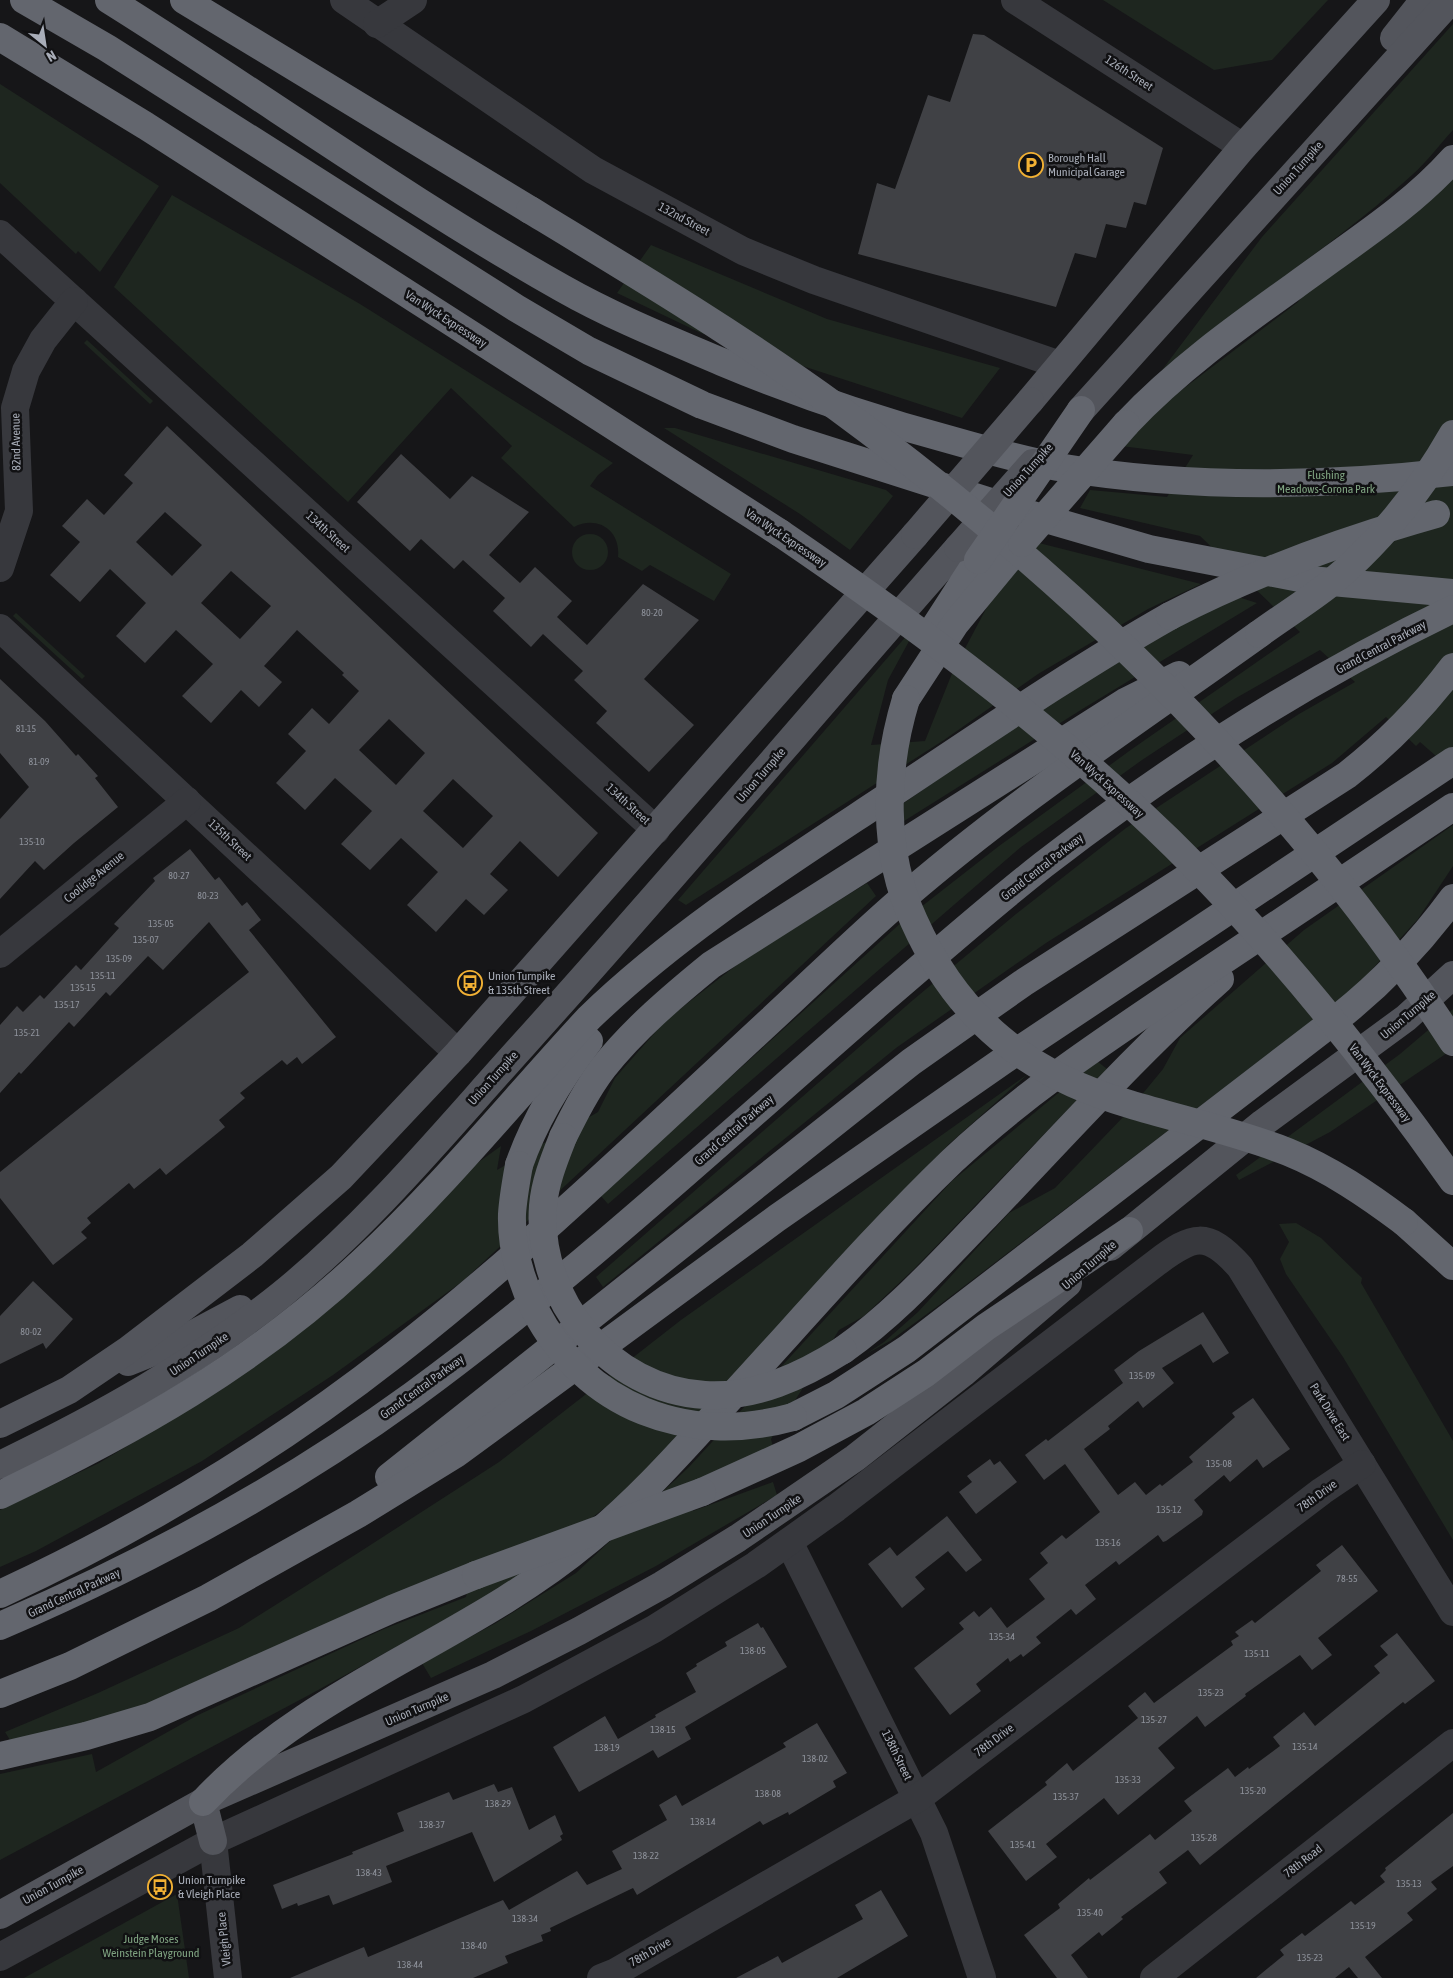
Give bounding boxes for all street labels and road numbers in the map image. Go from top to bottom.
street label: 126th Street [1102,52,1156,94]
street label: Union Turnpike [1270,138,1326,198]
street label: 132nd Street [656,200,713,239]
street label: Van Wyck Expressway [403,287,489,351]
street label: 82nd Avenue [8,413,24,471]
street label: Union Turnpike [1000,440,1056,500]
street label: Van Wyck Expressway [743,506,829,570]
street label: 134th Street [303,509,353,556]
street label: Grand Central Parkway [1334,617,1428,677]
street label: Union Turnpike [734,745,788,805]
street label: Van Wyck Expressway [1067,747,1147,821]
street label: 134th Street [603,781,653,828]
street label: 135th Street [205,816,255,864]
street label: Grand Central Parkway [998,831,1086,903]
street label: Coolidge Avenue [61,848,127,906]
street label: Union Turnpike [1378,988,1438,1042]
street label: Van Wyck Expressway [1346,1041,1414,1125]
street label: Union Turnpike [465,1048,521,1108]
street label: Grand Central Parkway [692,1092,776,1168]
street label: Union Turnpike [1059,1238,1119,1292]
street label: Union Turnpike [167,1329,231,1379]
street label: Grand Central Parkway [377,1352,467,1422]
street label: Park Drive East [1307,1381,1353,1444]
street label: 78th Drive [1294,1477,1340,1515]
street label: Union Turnpike [740,1491,804,1541]
street label: Grand Central Parkway [26,1566,122,1620]
street label: Union Turnpike [383,1689,451,1729]
street label: 78th Drive [972,1721,1016,1759]
street label: 138th Street [879,1728,915,1783]
street label: 78th Road [1281,1842,1325,1880]
street label: Union Turnpike [20,1863,86,1907]
street label: Vleigh Place [214,1911,234,1967]
street label: 78th Drive [627,1935,673,1969]

